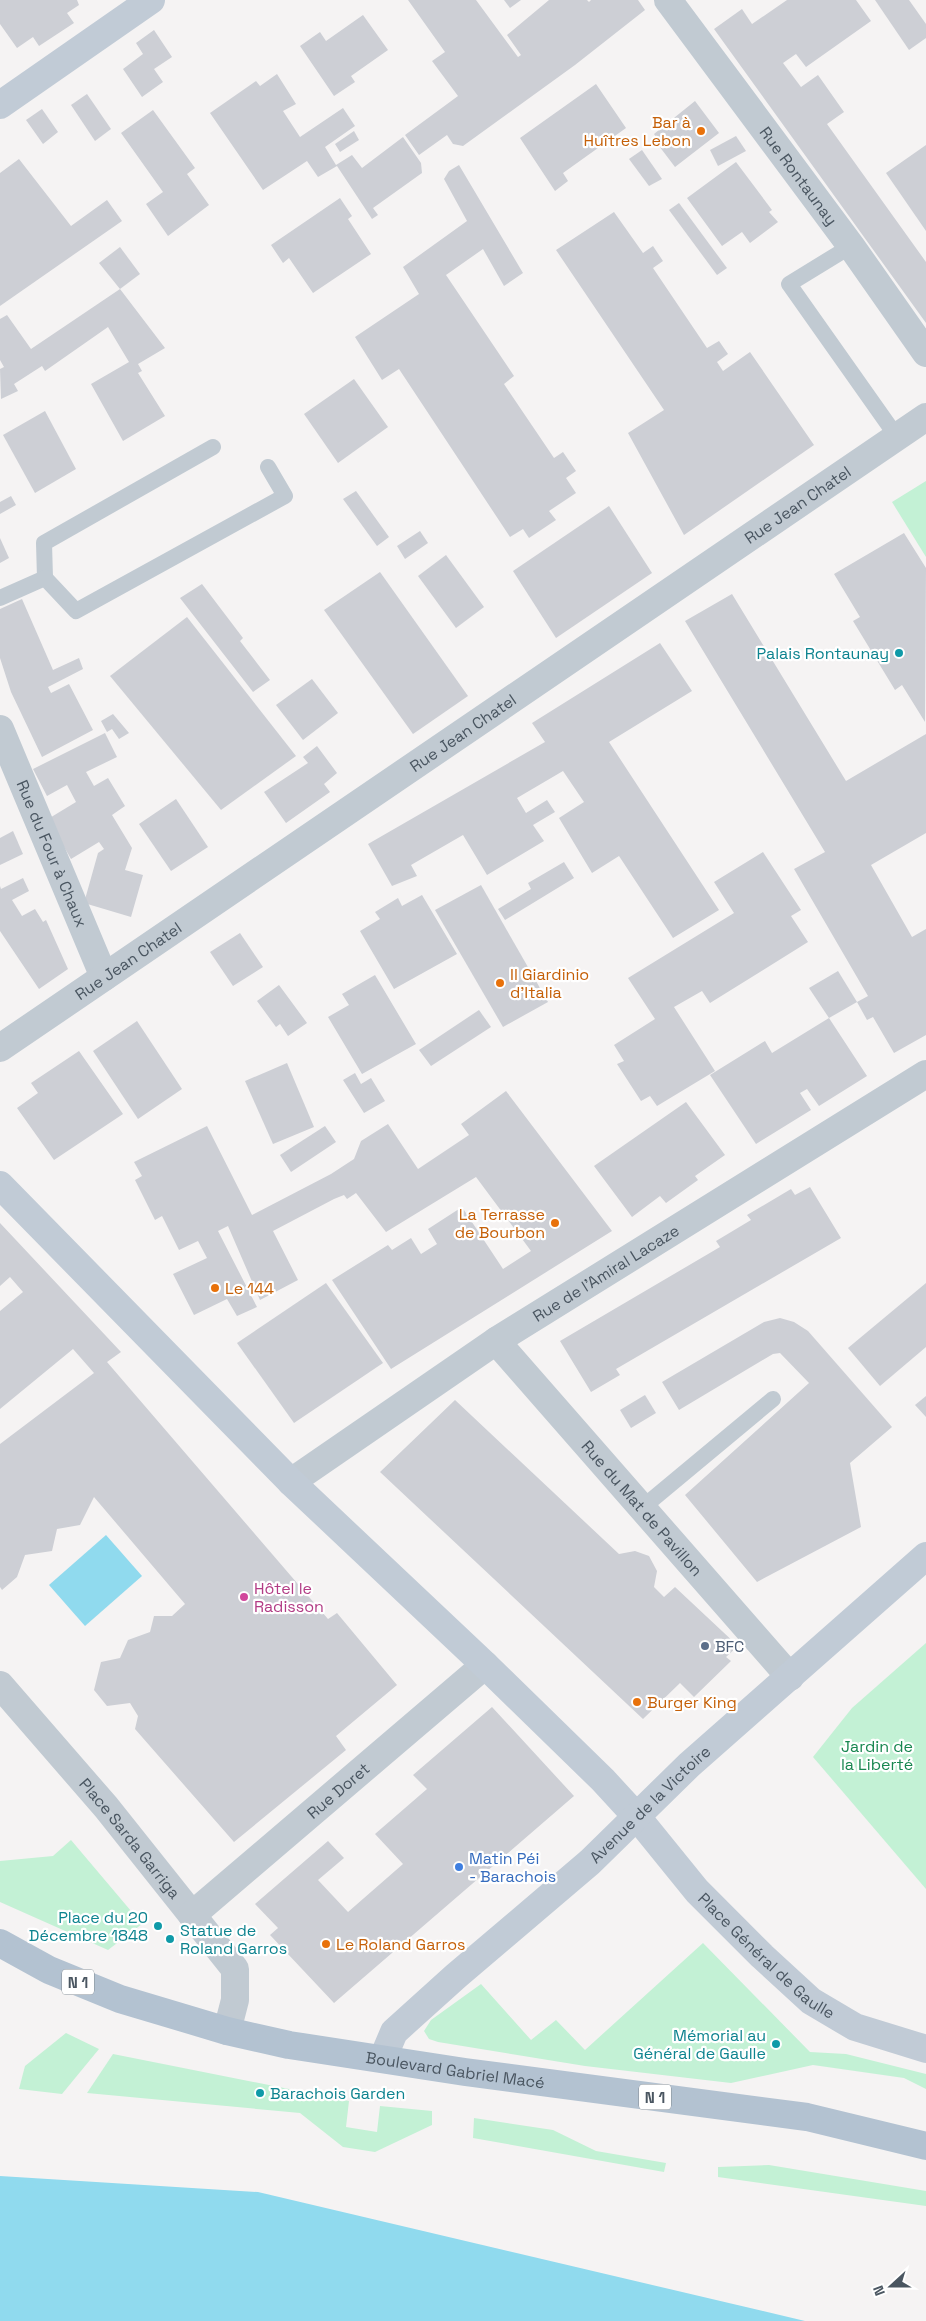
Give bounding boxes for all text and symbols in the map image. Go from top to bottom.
place label: Bar à Huîtres Lebon [584,112,691,151]
street label: Rue Rontaunay [755,122,842,229]
marker: Bar à Huîtres Lebon [695,125,707,137]
street label: Rue Jean Chatel [740,461,855,548]
place label: Palais Rontaunay [757,643,889,664]
marker: Palais Rontaunay [893,647,905,659]
street label: Rue Jean Chatel [405,689,520,776]
street label: Rue du Four à Chaux [12,777,92,930]
street label: Rue Jean Chatel [71,917,185,1004]
place label: Il Giardinio d'Italia [510,964,589,1003]
marker: Il Giardinio d'Italia [494,977,506,989]
place label: La Terrasse de Bourbon [455,1204,545,1243]
marker: La Terrasse de Bourbon [549,1217,561,1229]
street label: Rue de l'Amiral Lacaze [529,1219,683,1326]
place label: Le 144 [225,1278,274,1299]
marker: Le 144 [209,1282,221,1294]
street label: Rue du Mat de Pavillon [577,1436,707,1580]
place label: Hôtel le Radisson [254,1578,324,1617]
marker: Hôtel le Radisson [238,1591,250,1603]
place label: BFC [715,1636,744,1657]
marker: BFC [699,1640,711,1652]
place label: Burger King [647,1692,737,1713]
marker: Burger King [631,1696,643,1708]
park label: Jardin de la Liberté [841,1736,913,1775]
street label: Avenue de la Victoire [585,1741,715,1867]
street label: Rue Doret [302,1758,374,1823]
street label: Place Sarda Garriga [75,1773,185,1903]
place label: Matin Péi - Barachois [469,1848,556,1887]
marker: Matin Péi - Barachois [453,1861,465,1873]
street label: Place Général de Gaulle [694,1888,839,2023]
place label: Place du 20 Décembre 1848 [29,1907,148,1946]
marker: Place du 20 Décembre 1848 [152,1920,164,1932]
place label: Statue de Roland Garros [180,1920,287,1959]
marker: Statue de Roland Garros [164,1933,176,1945]
place label: Le Roland Garros [336,1934,465,1955]
marker: Le Roland Garros [320,1938,332,1950]
road number: N 1 [62,1970,94,1994]
place label: Mémorial au Général de Gaulle [633,2025,766,2064]
marker: Mémorial au Général de Gaulle [770,2038,782,2050]
street label: Boulevard Gabriel Macé [364,2046,546,2093]
place label: Barachois Garden [270,2083,405,2104]
road number: N 1 [639,2084,671,2110]
marker: Barachois Garden [254,2087,266,2099]
north arrow [866,2261,916,2311]
text: N [869,2283,889,2298]

